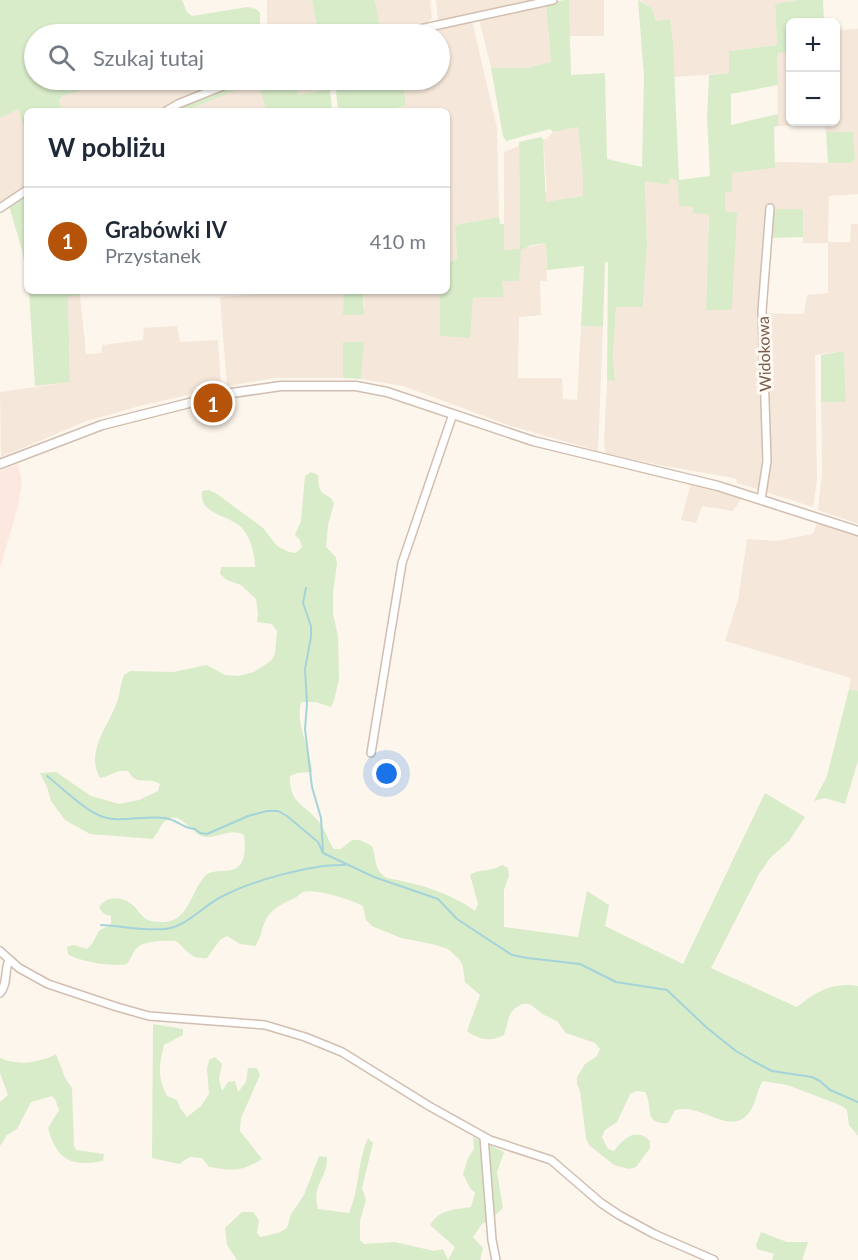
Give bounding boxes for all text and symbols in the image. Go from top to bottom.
map controls [786,18,840,126]
button: + [786,18,840,72]
search box [24,24,450,90]
icon: search [45,41,78,74]
text: Szukaj tutaj [93,44,204,71]
button: − [786,72,840,126]
text: W pobliżu [48,131,166,163]
text: Grabówki IV [105,216,227,243]
text: 1 [62,229,73,253]
text: 410 m [370,229,426,253]
text: Przystanek [105,243,201,267]
street label: Widokowa [753,316,774,392]
pin: 1 [194,380,232,426]
your location [372,759,401,788]

